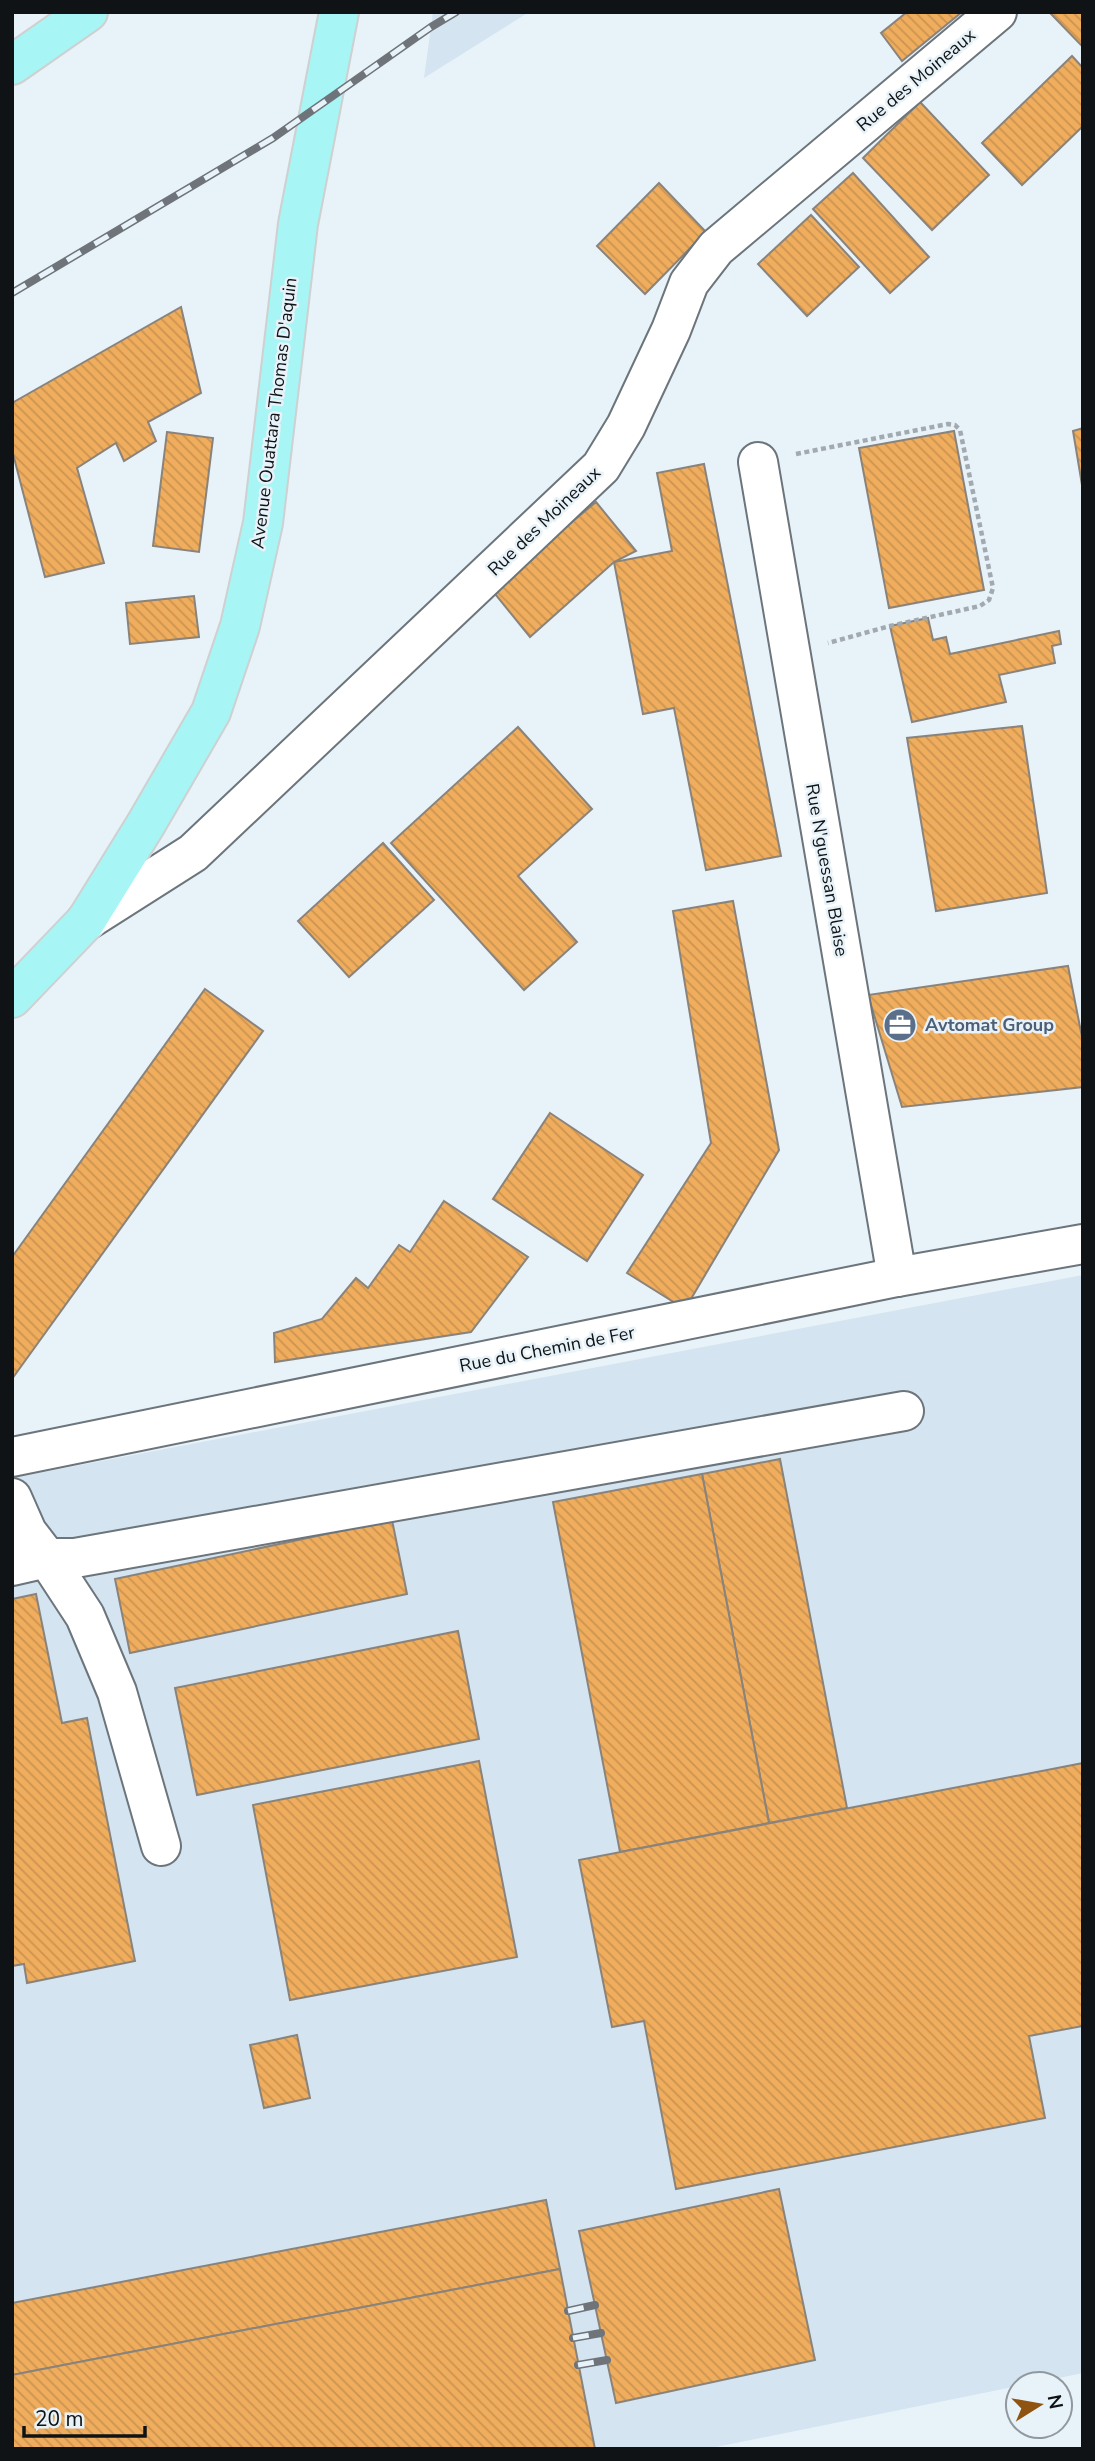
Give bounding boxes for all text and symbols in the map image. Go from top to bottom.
street label: Rue des Moineaux [852,23,981,137]
street label: Avenue Ouattara Thomas D'aquin [245,276,303,550]
street label: Rue des Moineaux [482,461,606,581]
street label: Rue N'guessan Blaise [800,782,854,958]
office icon: Avtomat Group [881,1006,919,1044]
place label: Avtomat Group [925,1013,1054,1037]
street label: Rue du Chemin de Fer [457,1320,637,1378]
north arrow [1004,2370,1074,2440]
text: N [1041,2392,1069,2411]
scale bar [24,2394,145,2438]
text: 20 m [35,2405,84,2433]

